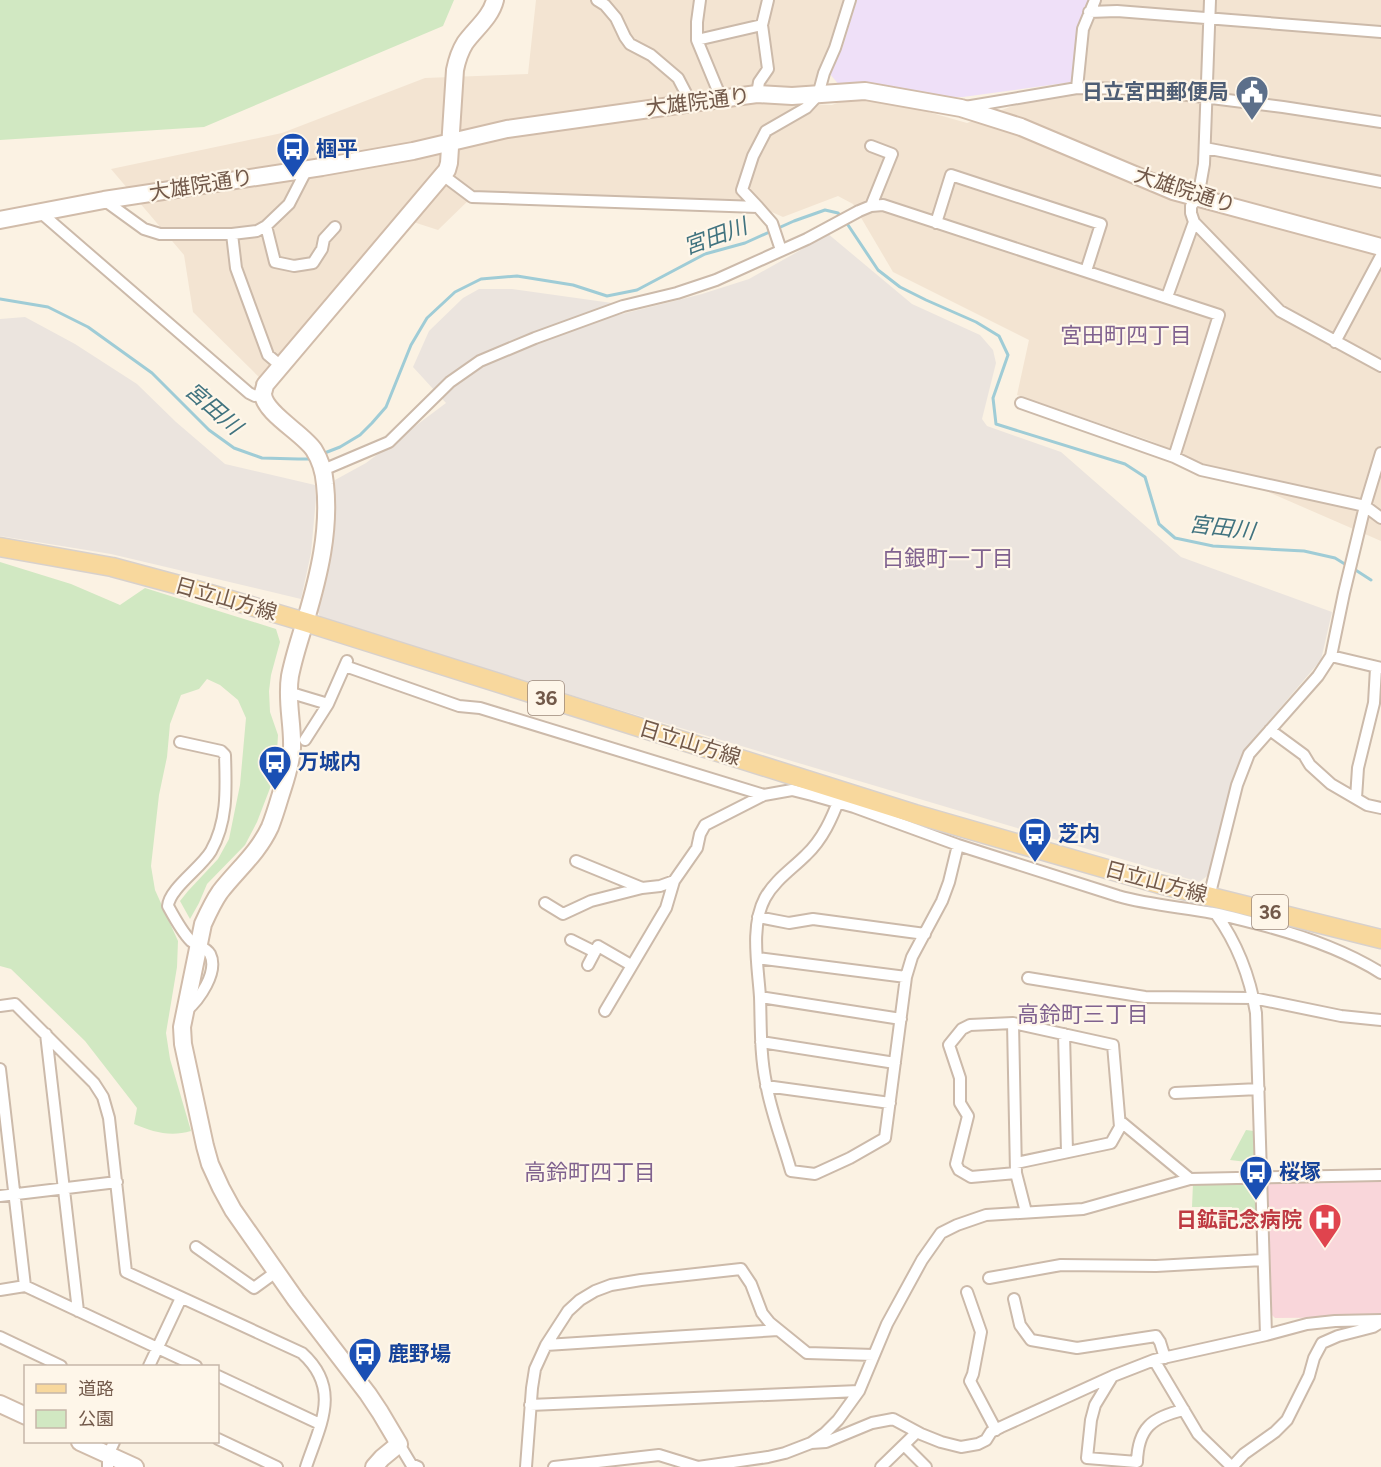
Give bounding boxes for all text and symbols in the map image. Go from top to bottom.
public building icon: 日立宮田郵便局 [1234,74,1270,121]
place label: 日立宮田郵便局 [1082,79,1229,104]
street label: 大雄院通り [644,83,752,120]
bus stop icon: 椢平 [275,131,311,178]
place label: 椢平 [316,136,358,161]
street label: 大雄院通り [1131,161,1239,218]
street label: 大雄院通り [147,164,255,205]
water label: 宮田川 [680,212,753,260]
district label: 宮田町四丁目 [1060,322,1192,349]
water label: 宮田川 [180,377,249,442]
water label: 宮田川 [1188,510,1258,545]
district label: 白銀町一丁目 [882,545,1014,572]
street label: 日立山方線 [172,572,280,625]
road number: 36 [528,681,564,715]
street label: 日立山方線 [636,715,744,770]
bus stop icon: 万城内 [257,744,293,791]
place label: 万城内 [298,749,361,774]
bus stop icon: 芝内 [1017,816,1053,863]
place label: 芝内 [1058,821,1100,846]
street label: 日立山方線 [1102,856,1210,907]
road number: 36 [1252,895,1288,929]
district label: 高鈴町三丁目 [1017,1001,1149,1028]
bus stop icon: 桜塚 [1238,1154,1274,1201]
district label: 高鈴町四丁目 [524,1159,656,1186]
place label: 桜塚 [1279,1159,1321,1184]
hospital icon: 日鉱記念病院 [1307,1202,1343,1249]
place label: 日鉱記念病院 [1176,1207,1302,1232]
bus stop icon: 鹿野場 [347,1336,383,1383]
place label: 鹿野場 [388,1341,451,1366]
legend [24,1365,219,1443]
text: 道路 [78,1378,114,1400]
text: 公園 [78,1408,114,1430]

